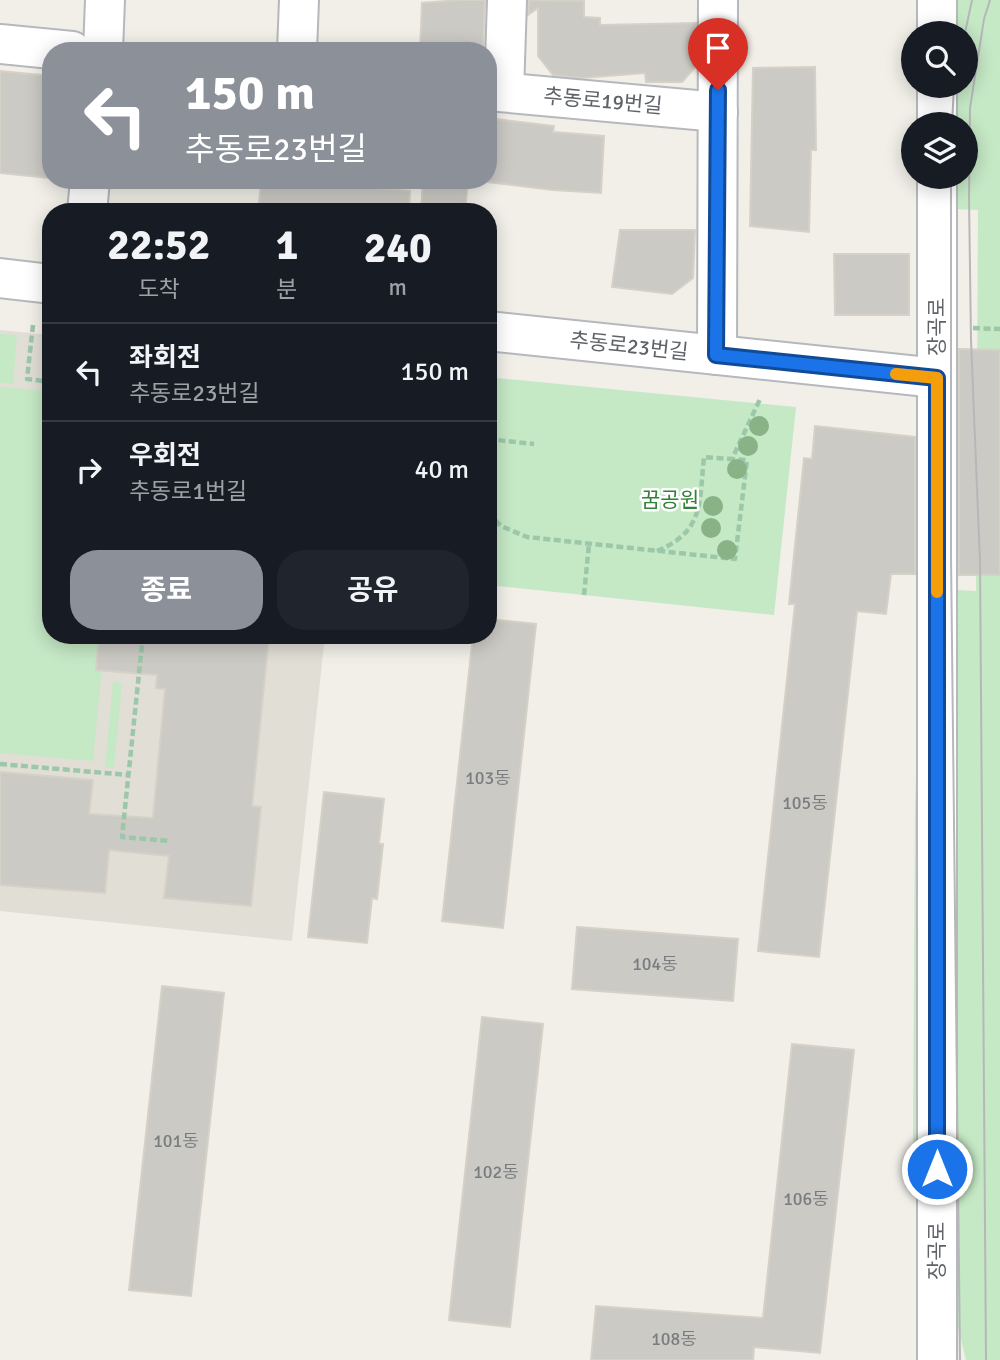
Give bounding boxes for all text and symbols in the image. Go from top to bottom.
pin [688,18,748,90]
map controls [901,21,978,189]
button: search [901,21,978,98]
icon: arrive [699,29,737,67]
text: 150 m [185,63,315,123]
icon: left [70,70,161,161]
street label: 추동로19번길 [542,83,664,119]
button: layers [901,112,978,189]
text: 추동로23번길 [185,130,367,169]
text: 22:52 [107,220,210,271]
text: 1 [276,220,298,271]
text: 240 [364,223,432,274]
text: m [388,273,407,302]
text: 도착 [138,275,180,304]
text: 분 [276,275,298,304]
street label: 장곡로 [924,298,950,356]
street label: 추동로23번길 [568,327,690,365]
text: 좌회전 [129,342,201,374]
icon: left [70,353,108,391]
text: 150 m [400,356,469,388]
text: 추동로23번길 [129,379,260,408]
text: 우회전 [129,440,201,472]
icon: right [70,451,108,489]
text: 40 m [414,454,469,486]
text: 추동로1번길 [129,477,247,506]
park label: 꿈공원 [641,487,699,513]
button: 종료 [70,550,263,630]
button: 공유 [277,550,469,630]
house number: 103동 [465,767,511,789]
house number: 105동 [782,792,828,814]
house number: 104동 [632,953,678,975]
house number: 101동 [153,1130,199,1152]
position arrow [900,1132,974,1206]
house number: 102동 [473,1161,519,1183]
house number: 106동 [783,1188,829,1210]
street label: 장곡로 [924,1222,950,1280]
house number: 108동 [651,1328,697,1350]

